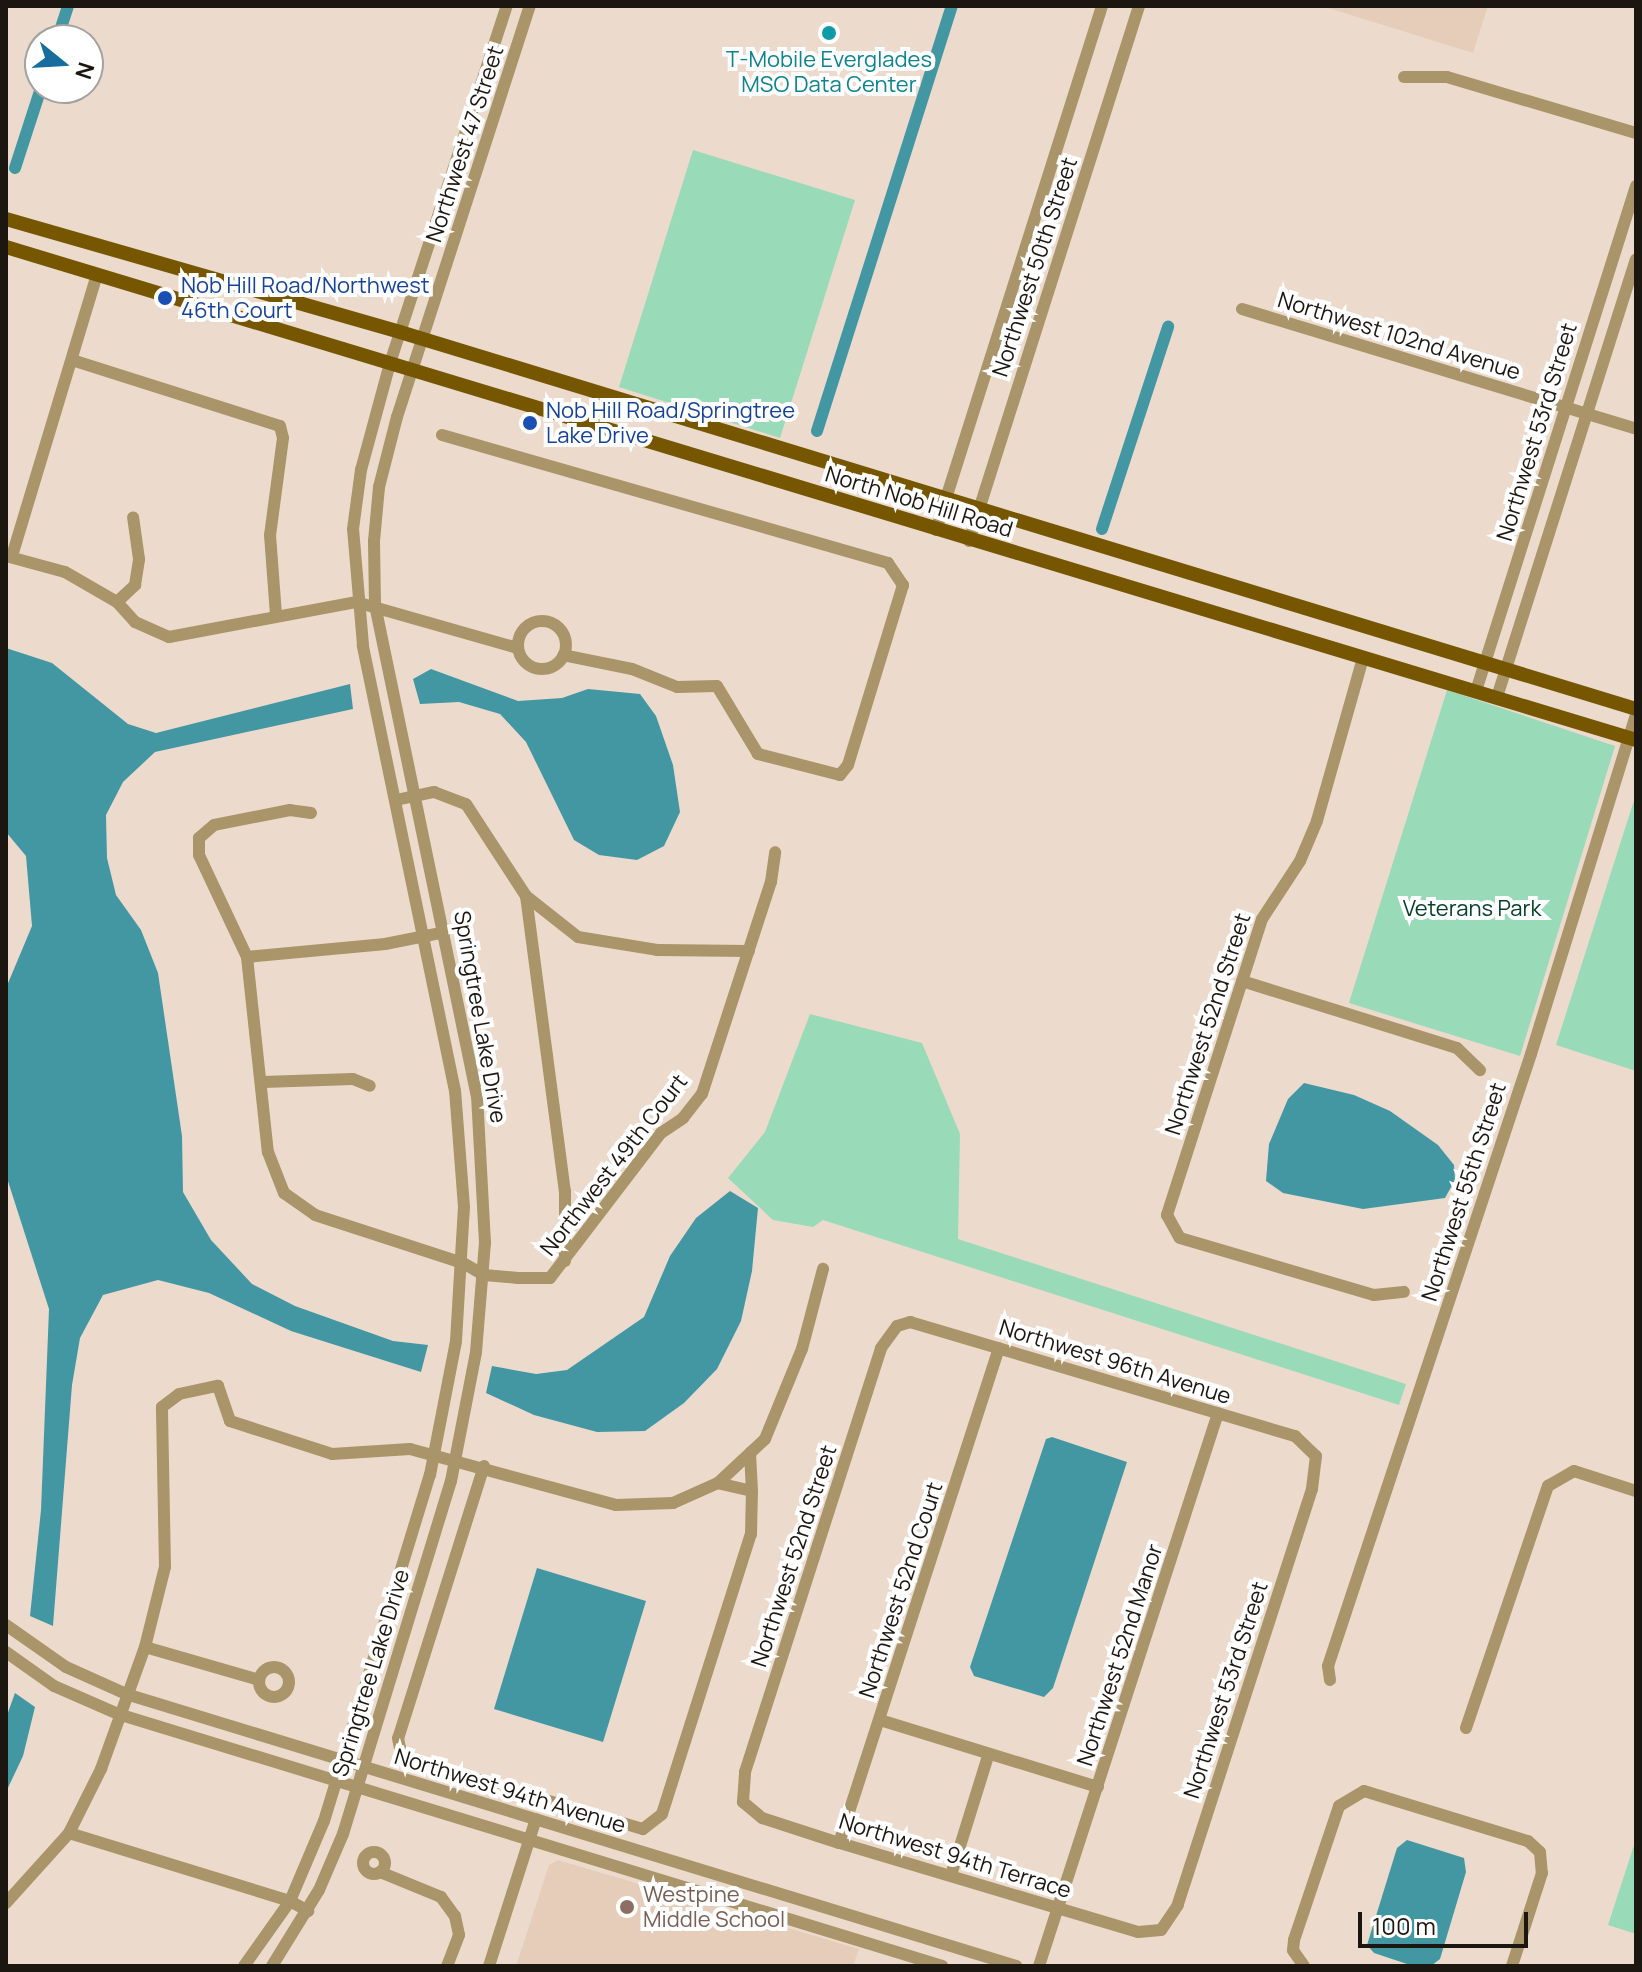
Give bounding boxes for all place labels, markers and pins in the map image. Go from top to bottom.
marker: T-Mobile Everglades MSO Data Center [820,24,838,42]
place label: T-Mobile Everglades MSO Data Center [726,46,932,98]
place label: Nob Hill Road/Northwest 46th Court [181,272,430,324]
marker: Nob Hill Road/Northwest 46th Court [156,289,174,307]
place label: Nob Hill Road/Springtree Lake Drive [546,397,795,448]
marker: Nob Hill Road/Springtree Lake Drive [521,414,539,432]
place label: Westpine Middle School [643,1881,785,1932]
marker: Westpine Middle School [618,1898,636,1916]

